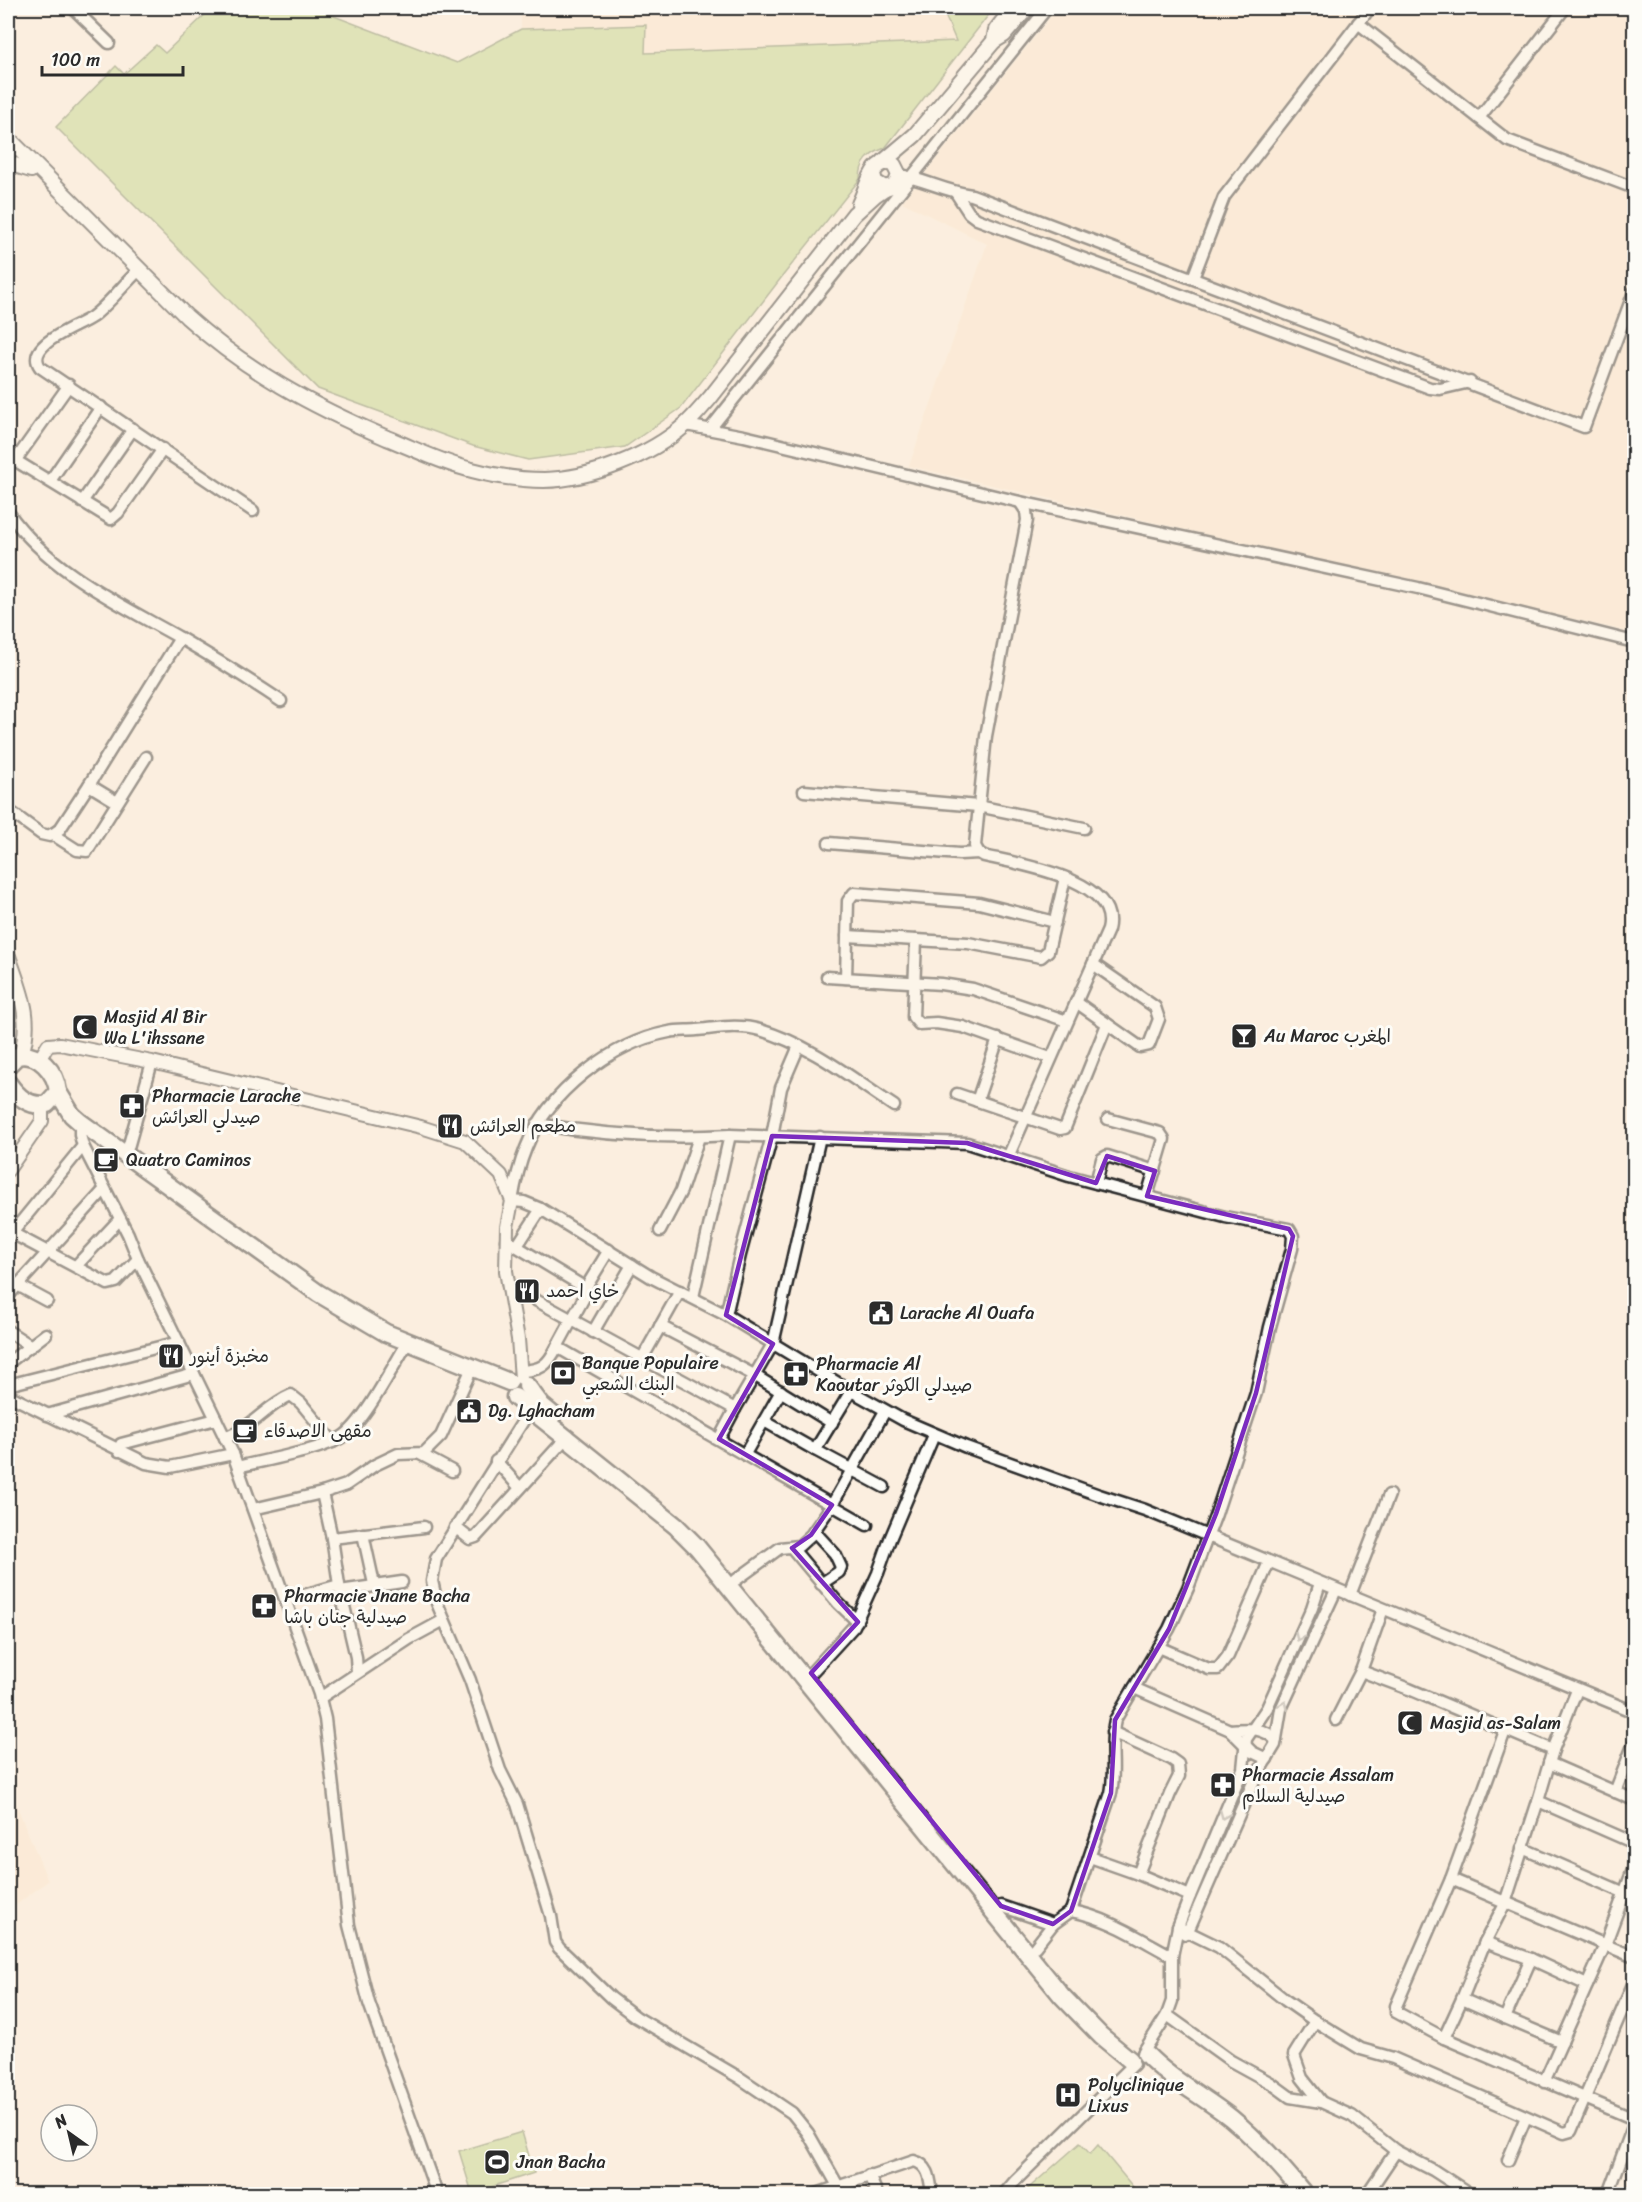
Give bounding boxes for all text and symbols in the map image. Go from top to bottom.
scale bar [42,39,183,77]
text: 100 m [51,44,100,76]
place label: Masjid Al Bir Wa L'ihssane [104,1001,208,1054]
mosque icon: Masjid Al Bir Wa L'ihssane [70,1012,100,1042]
place label: Au Maroc المغرب [1263,1020,1391,1052]
bar icon: Au Maroc المغرب [1229,1021,1259,1051]
place label: Pharmacie Larache صيدلي العرائش [152,1080,301,1133]
pharmacy icon: Pharmacie Larache صيدلي العرائش [117,1091,147,1121]
place label: مطعم العرائش [470,1110,576,1142]
restaurant icon: مطعم العرائش [435,1111,465,1141]
place label: Quatro Caminos [126,1144,252,1176]
cafe icon: Quatro Caminos [91,1145,121,1175]
place label: خاي احمد [546,1275,619,1307]
restaurant icon: خاي احمد [512,1276,542,1306]
place label: Larache Al Ouafa [900,1297,1034,1329]
public building icon: Larache Al Ouafa [866,1298,896,1328]
place label: مخبزة أينور [188,1340,269,1372]
restaurant icon: مخبزة أينور [156,1341,186,1371]
place label: Banque Populaire البنك الشعبي [582,1347,719,1400]
place label: Pharmacie Al Kaoutar صيدلي الكوثر [816,1348,972,1401]
bank icon: Banque Populaire البنك الشعبي [548,1358,578,1388]
pharmacy icon: Pharmacie Al Kaoutar صيدلي الكوثر [781,1359,811,1389]
place label: Dg. Lghacham [488,1395,595,1427]
public building icon: Dg. Lghacham [454,1396,484,1426]
place label: مقهى الاصدقاء [264,1415,372,1447]
cafe icon: مقهى الاصدقاء [230,1416,260,1446]
place label: Pharmacie Jnane Bacha صيدلية جنان باشا [284,1580,471,1633]
pharmacy icon: Pharmacie Jnane Bacha صيدلية جنان باشا [249,1591,279,1621]
one-way arrow [1294,1631,1306,1642]
one-way arrow [1277,1700,1289,1711]
place label: Masjid as-Salam [1430,1707,1561,1739]
mosque icon: Masjid as-Salam [1395,1708,1425,1738]
place label: Pharmacie Assalam صيدلية السلام [1242,1759,1394,1812]
pharmacy icon: Pharmacie Assalam صيدلية السلام [1208,1770,1238,1800]
one-way arrow [1219,1808,1231,1819]
place label: Polyclinique Lixus [1088,2069,1184,2122]
hospital icon: Polyclinique Lixus [1053,2080,1083,2110]
north arrow [39,2103,99,2163]
text: N [47,2105,74,2137]
place label: Jnan Bacha [515,2146,606,2178]
sports icon: Jnan Bacha [482,2147,512,2177]

